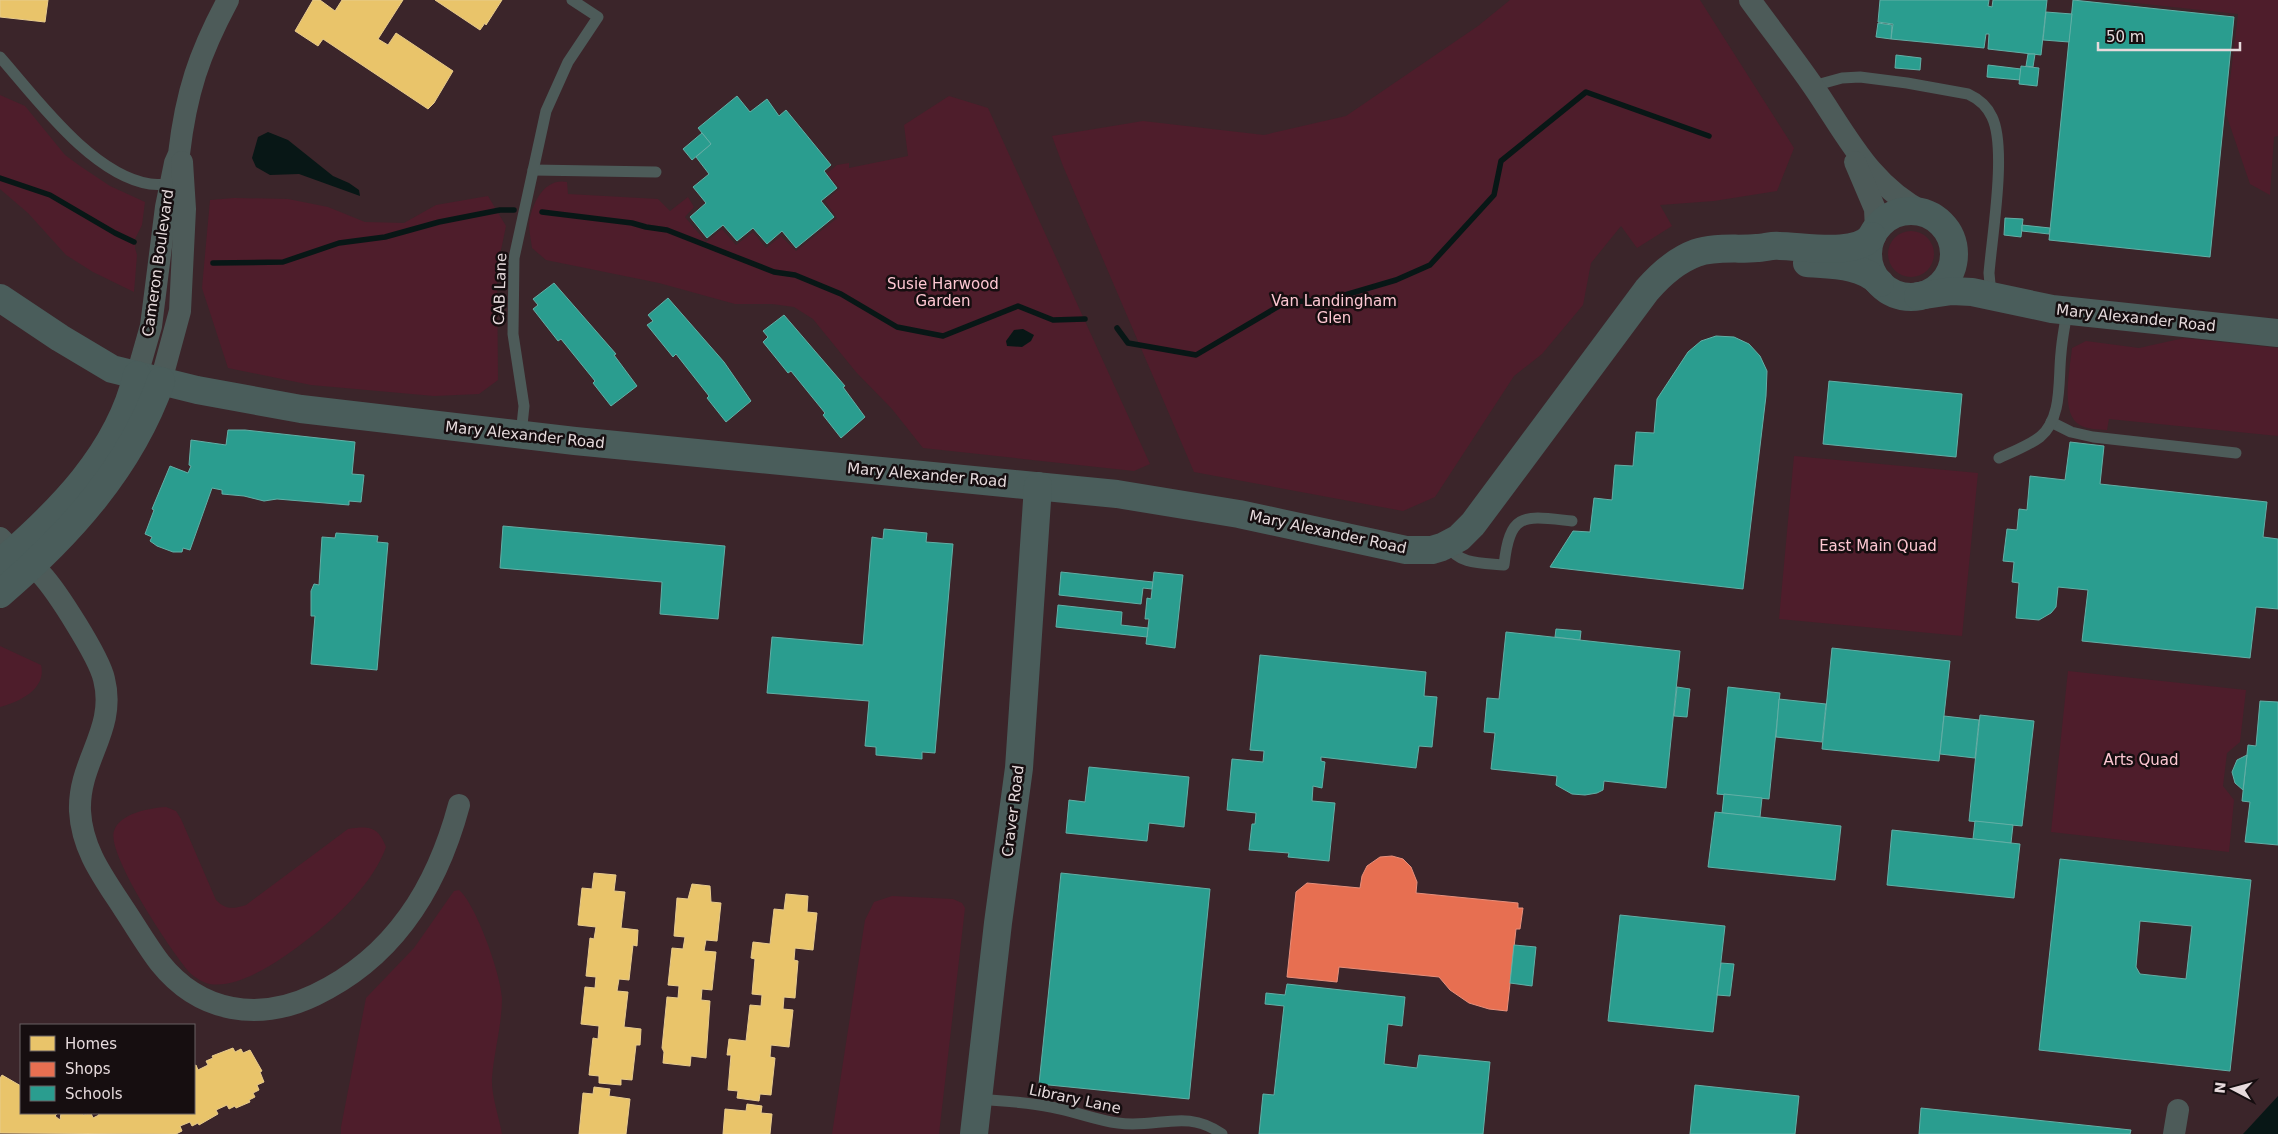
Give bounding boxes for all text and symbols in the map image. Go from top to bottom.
scale bar [2098,20,2240,52]
text: 50 m [2106,28,2144,46]
street label: Cameron Boulevard [139,188,177,338]
street label: CAB Lane [490,253,510,325]
park label: Susie Harwood Garden [887,275,999,310]
park label: Van Landingham Glen [1271,292,1397,327]
street label: Mary Alexander Road [2055,301,2217,335]
street label: Mary Alexander Road [444,418,606,452]
street label: Mary Alexander Road [846,459,1008,491]
street label: Mary Alexander Road [1248,507,1408,557]
park label: East Main Quad [1819,537,1937,555]
park label: Arts Quad [2104,751,2178,769]
street label: Craver Road [998,764,1028,858]
legend [20,1024,195,1114]
text: Homes [65,1035,117,1053]
text: Shops [65,1060,111,1078]
north arrow [2208,1064,2258,1114]
street label: Library Lane [1027,1080,1123,1118]
text: N [2212,1081,2229,1094]
text: Schools [65,1085,123,1103]

